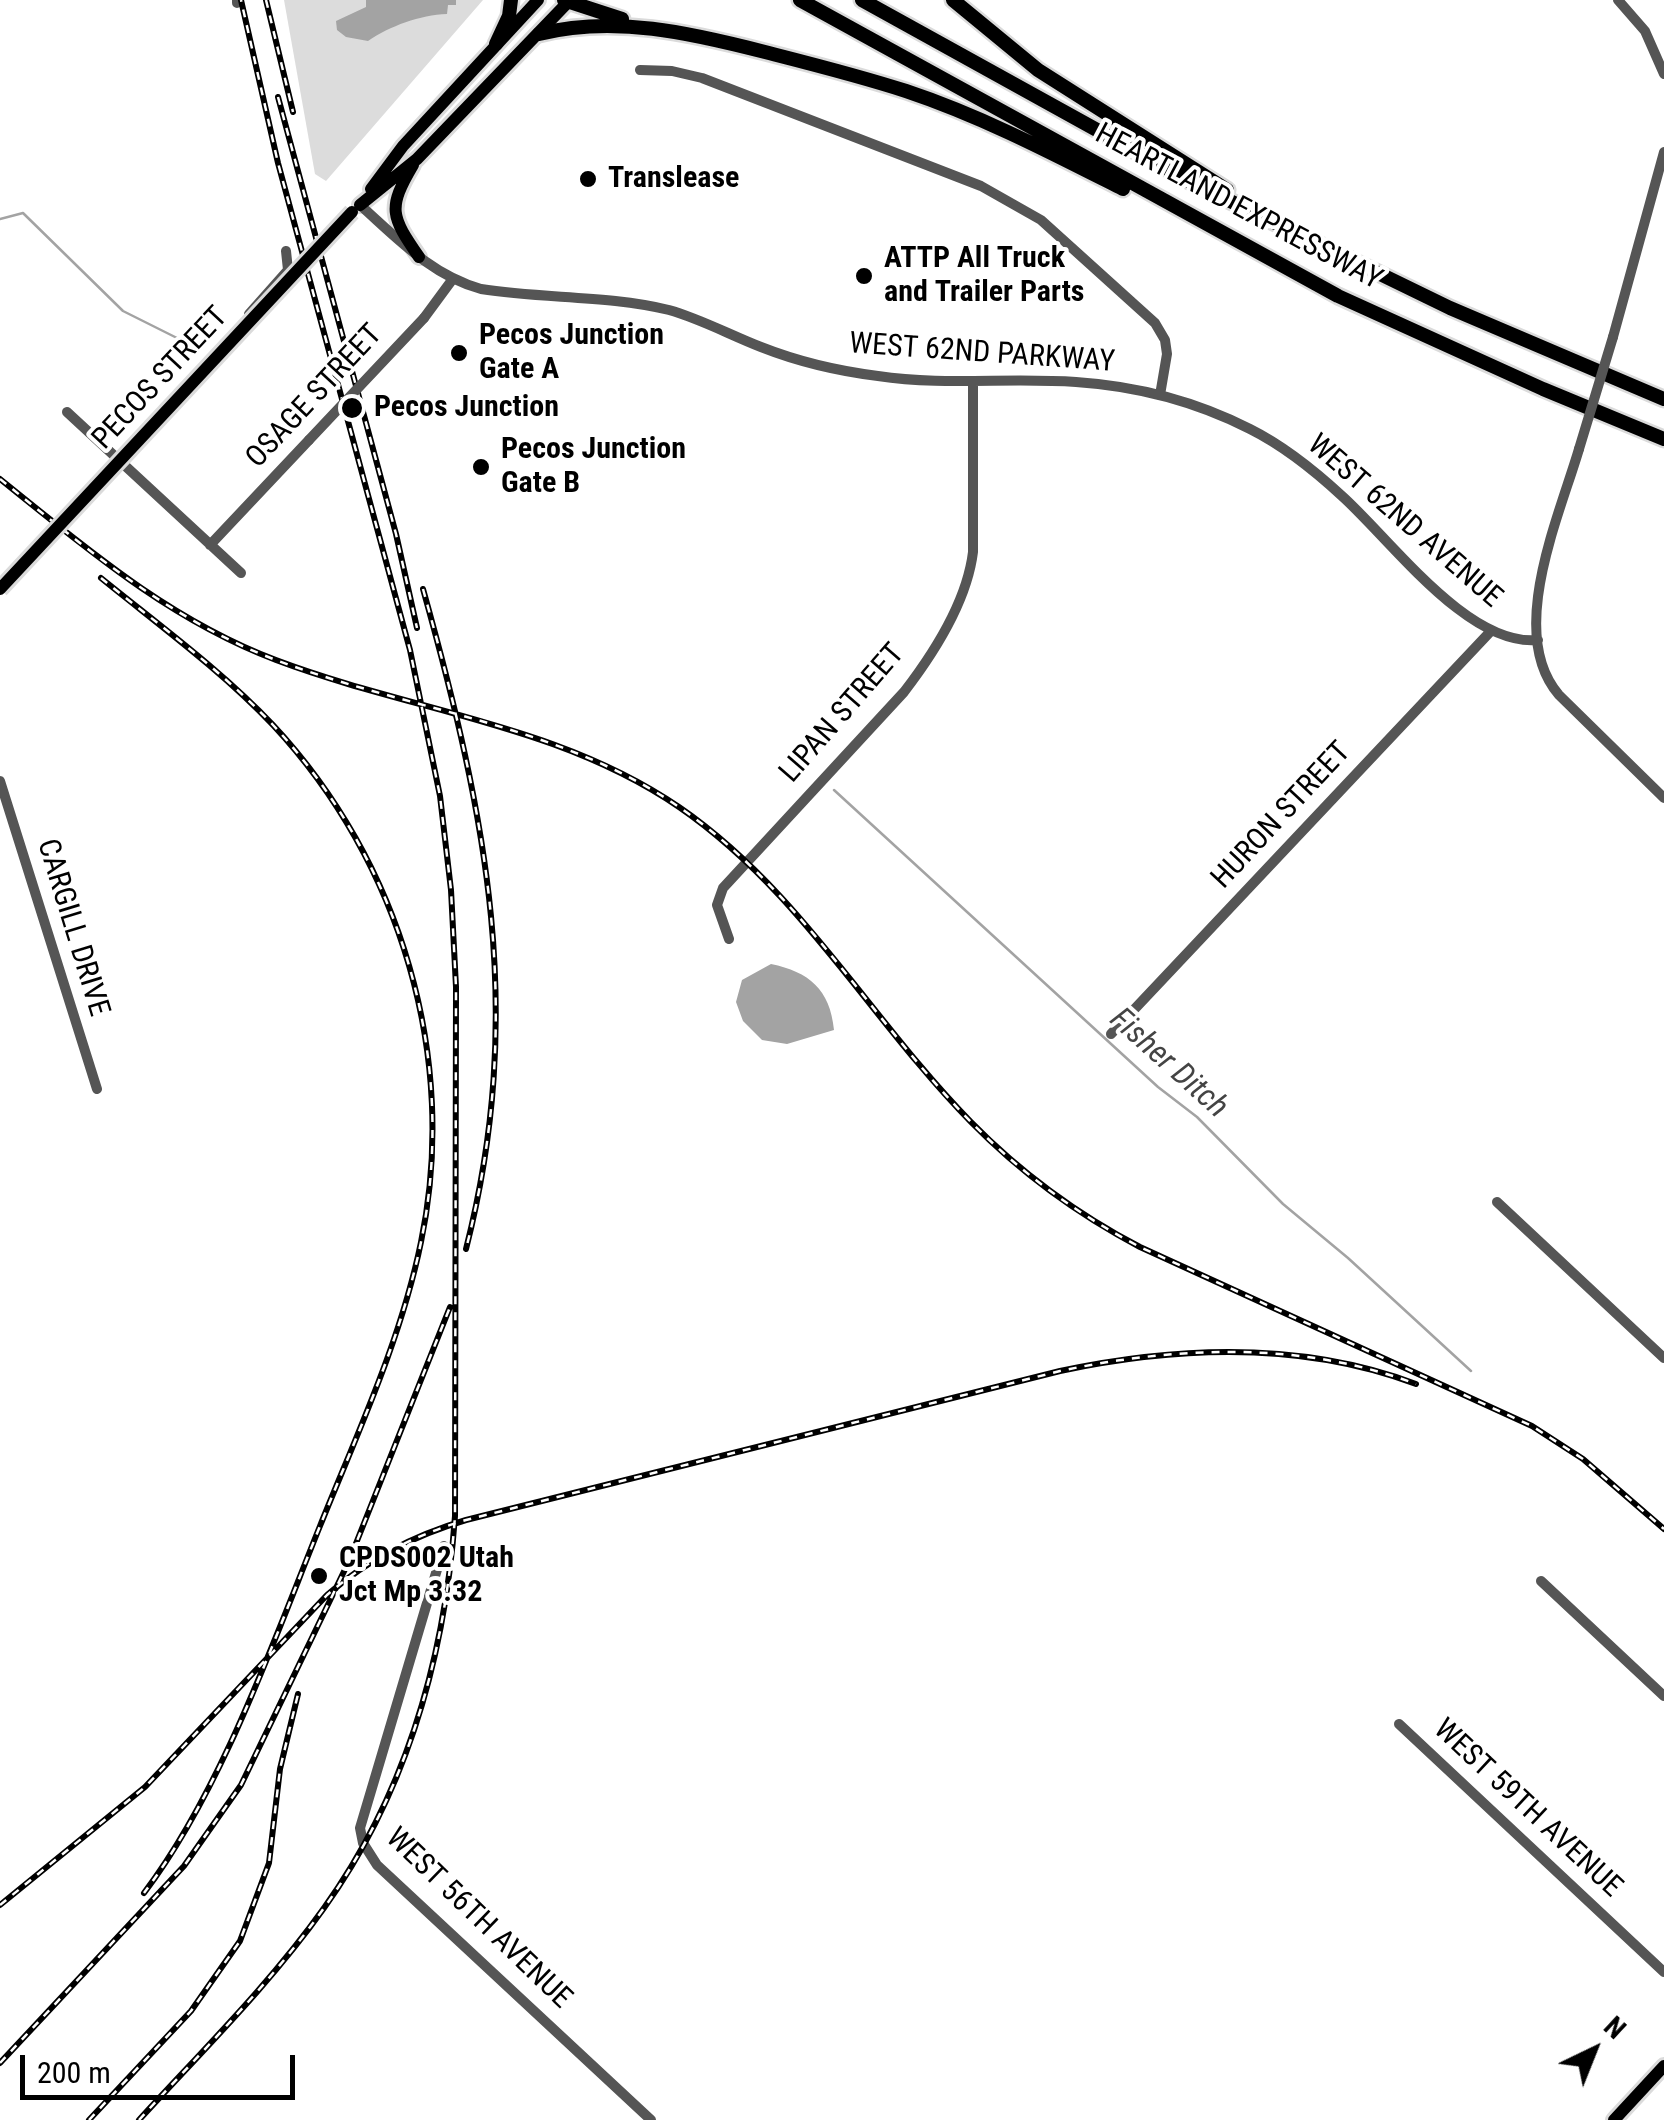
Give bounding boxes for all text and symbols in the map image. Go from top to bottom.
street label: HEARTLAND EXPRESSWAY [1088,117,1388,299]
place label: Translease [608,161,739,197]
marker: Translease [577,168,599,190]
place label: ATTP All Truck and Trailer Parts [884,241,1084,312]
marker: ATTP All Truck and Trailer Parts [853,265,875,287]
street label: PECOS STREET [86,300,236,458]
street label: OSAGE STREET [239,318,391,476]
place label: Pecos Junction Gate A [479,318,664,388]
street label: WEST 62ND PARKWAY [848,327,1116,381]
marker: Pecos Junction Gate A [448,342,470,364]
place label: Pecos Junction [374,390,559,426]
marker: Pecos Junction [339,395,365,421]
street label: WEST 62ND AVENUE [1299,428,1509,616]
place label: Pecos Junction Gate B [501,432,686,502]
marker: Pecos Junction Gate B [470,456,492,478]
street label: LIPAN STREET [773,637,913,791]
street label: HURON STREET [1205,735,1359,897]
street label: CARGILL DRIVE [28,835,116,1021]
water label: Fisher Ditch [1101,1001,1235,1127]
place label: CPDS002 Utah Jct Mp 3.32 [339,1541,514,1612]
marker: CPDS002 Utah Jct Mp 3.32 [308,1565,330,1587]
street label: WEST 59TH AVENUE [1425,1712,1629,1906]
street label: WEST 56TH AVENUE [378,1821,578,2017]
north arrow [1544,2000,1644,2100]
text: N [1597,2010,1632,2046]
scale bar [25,2035,300,2097]
text: 200 m [37,2055,111,2090]

